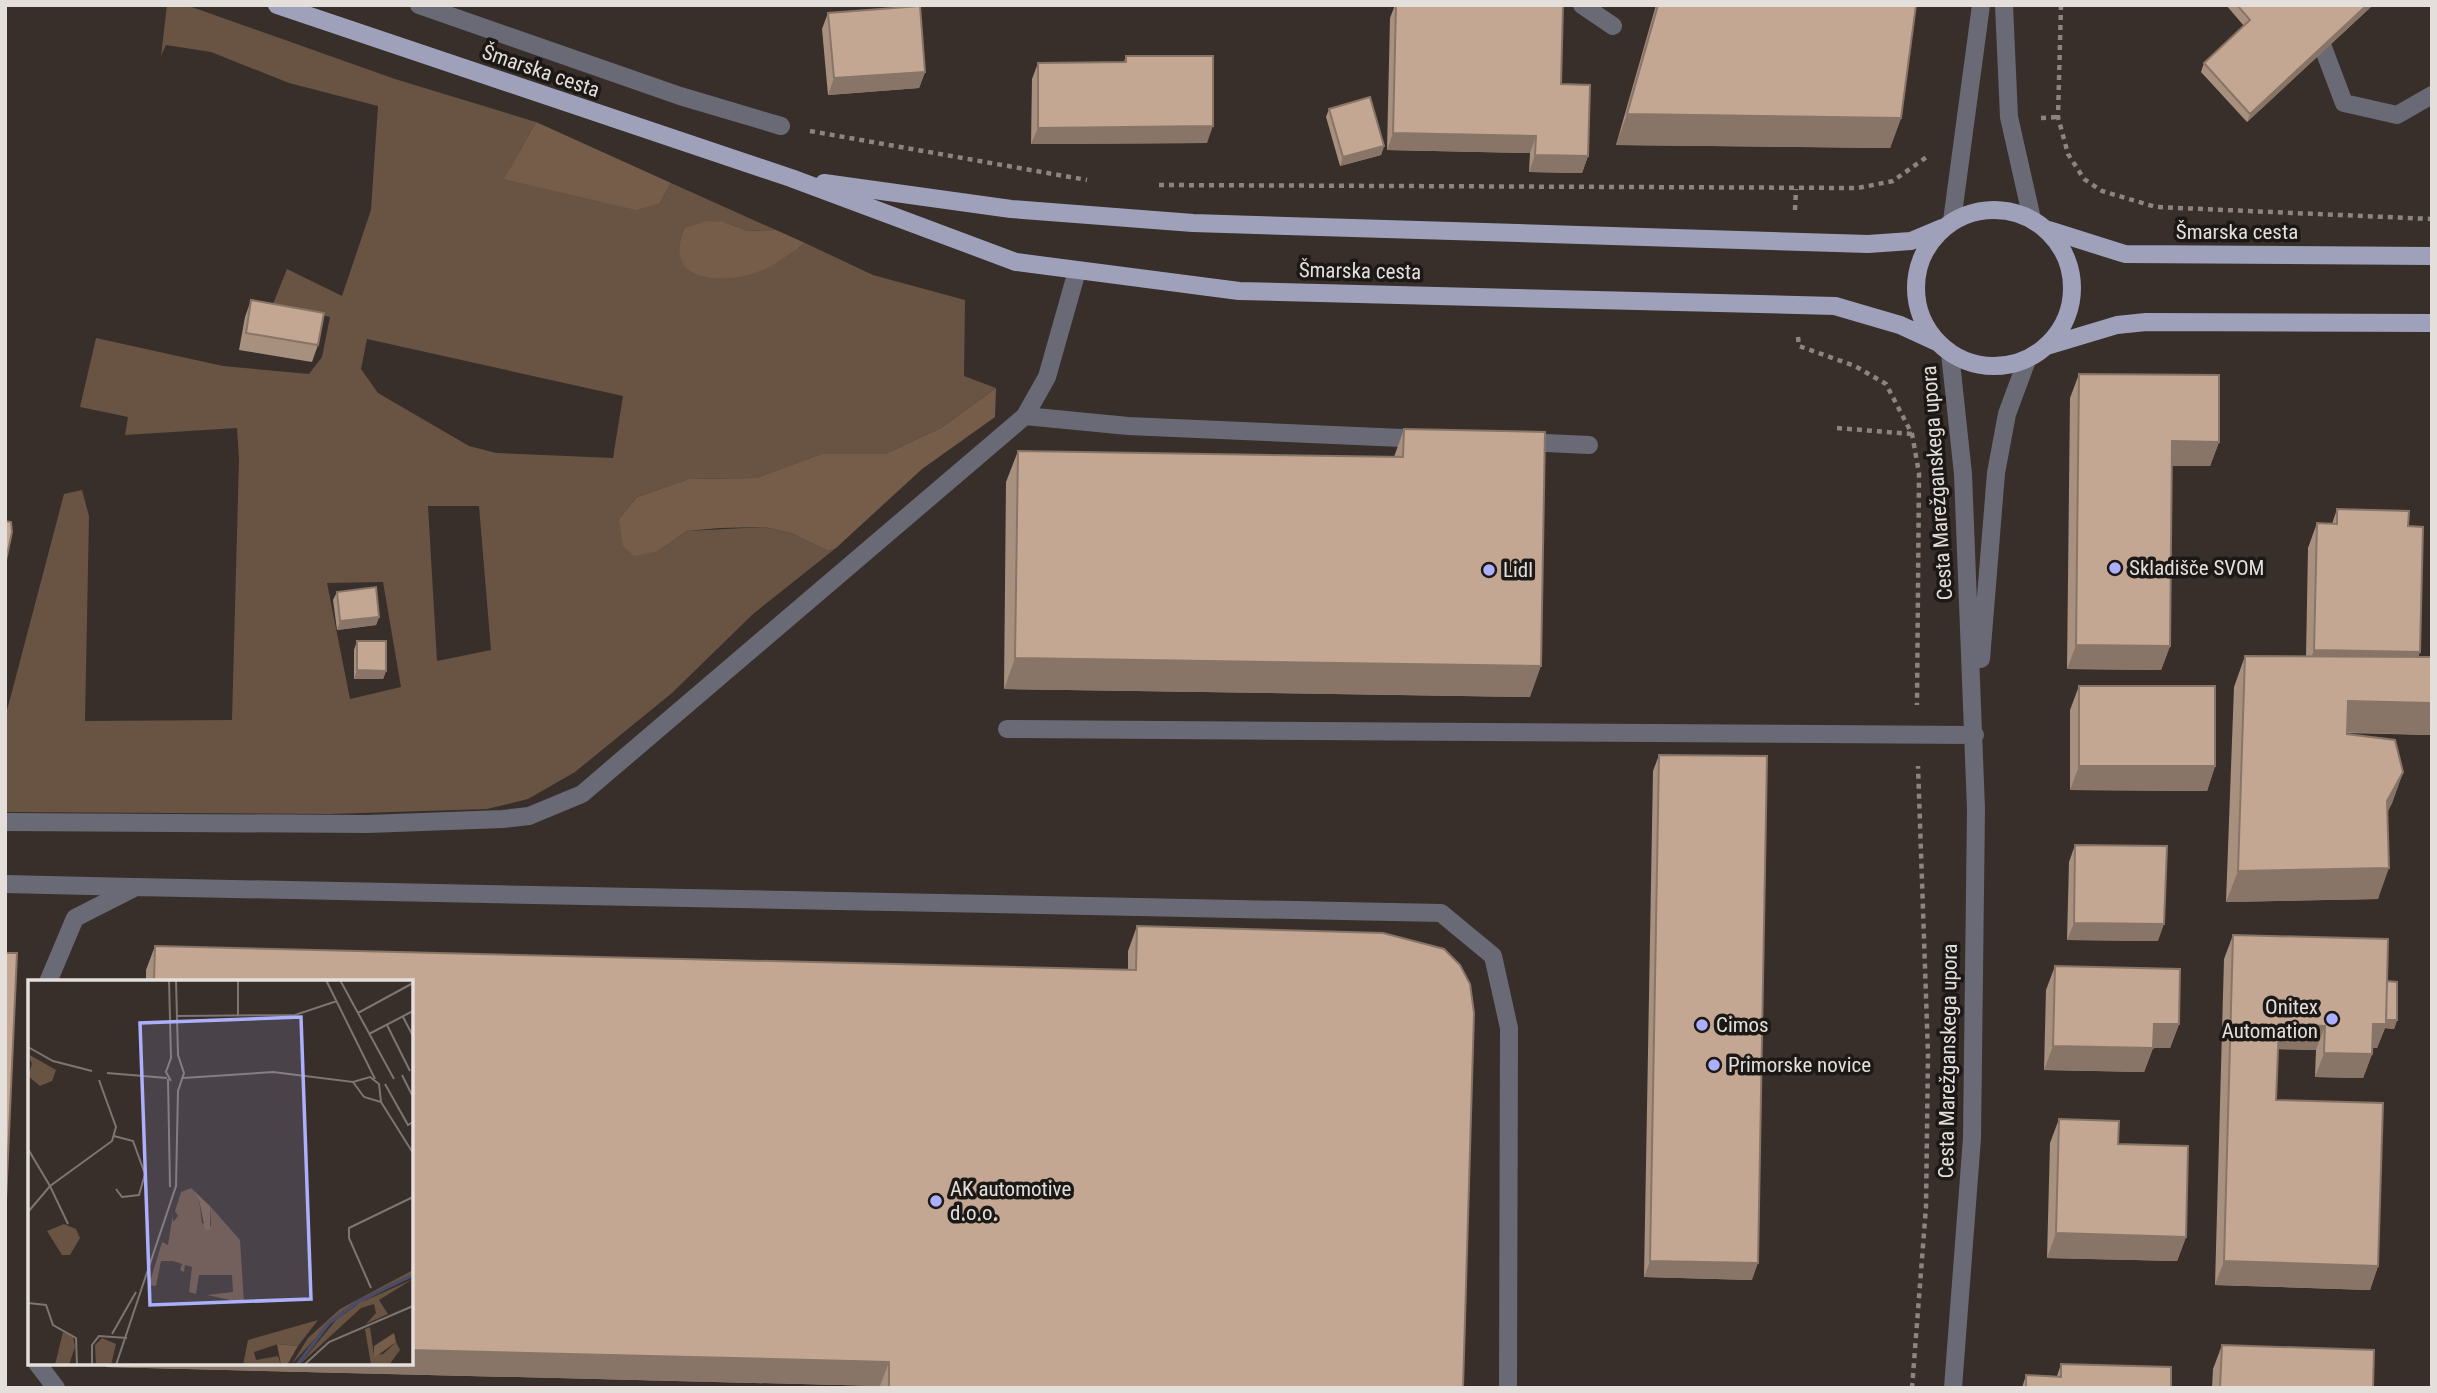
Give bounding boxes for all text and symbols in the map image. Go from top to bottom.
street label: Šmarska cesta [479,40,603,102]
street label: Šmarska cesta [2176,220,2298,244]
street label: Šmarska cesta [1299,258,1421,284]
street label: Cesta Marežganskega upora [1917,365,1957,601]
place label: Skladišče SVOM [2129,556,2264,580]
place label: Lidl [1503,558,1533,582]
marker: Skladišče SVOM [2107,560,2123,576]
marker: Lidl [1481,562,1497,578]
street label: Cesta Marežganskega upora [1934,943,1962,1179]
inset map [28,980,413,1365]
place label: Onitex Automation [2222,995,2318,1043]
marker: Onitex Automation [2324,1011,2340,1027]
place label: Cimos [1716,1013,1769,1037]
marker: Cimos [1694,1017,1710,1033]
place label: Primorske novice [1728,1053,1871,1077]
marker: Primorske novice [1706,1057,1722,1073]
place label: AK automotive d.o.o. [950,1177,1071,1225]
marker: AK automotive d.o.o. [928,1193,944,1209]

